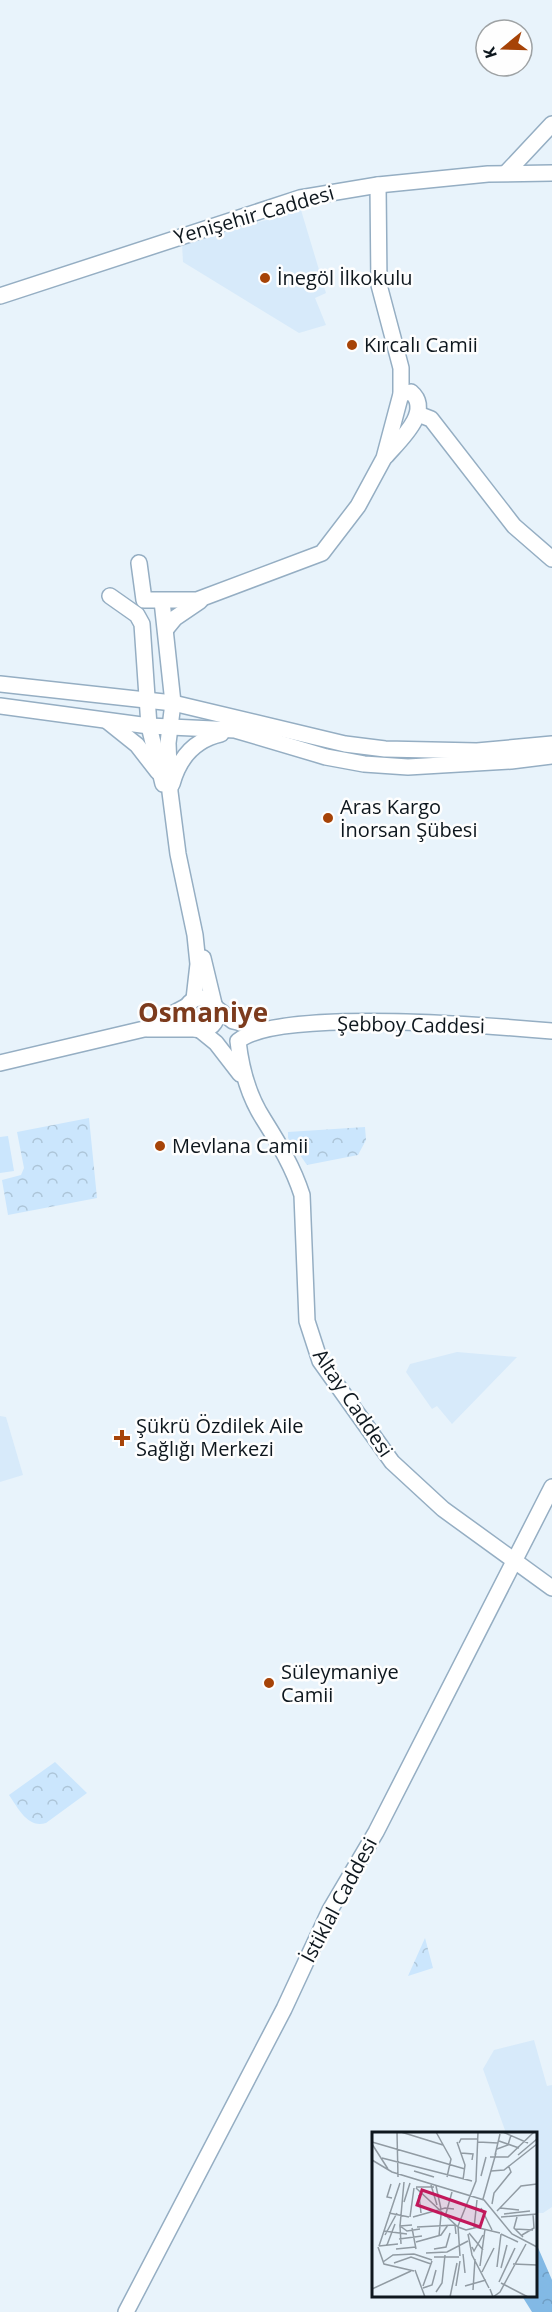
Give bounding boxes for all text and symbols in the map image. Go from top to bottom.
north arrow [474,18,534,78]
text: K [478,44,502,61]
street label: Yenişehir Caddesi [171,179,337,250]
place label: İnegöl İlkokulu [277,264,412,291]
marker: İnegöl İlkokulu [258,271,272,285]
place label: Kırcalı Camii [364,331,478,358]
marker: Kırcalı Camii [345,338,359,352]
place label: Aras Kargo İnorsan Şübesi [340,793,477,843]
marker: Aras Kargo İnorsan Şübesi [321,811,335,825]
district label: Osmaniye [138,994,268,1030]
street label: Şebboy Caddesi [337,1010,485,1039]
place label: Mevlana Camii [172,1132,308,1159]
marker: Mevlana Camii [153,1139,167,1153]
street label: Altay Caddesi [307,1343,400,1462]
place label: Şükrü Özdilek Aile Sağlığı Merkezi [136,1412,304,1462]
marker: Şükrü Özdilek Aile Sağlığı Merkezi [113,1429,131,1447]
place label: Süleymaniye Camii [281,1658,399,1708]
marker: Süleymaniye Camii [262,1676,276,1690]
street label: İstiklal Caddesi [294,1832,383,1967]
inset map [372,2132,537,2297]

